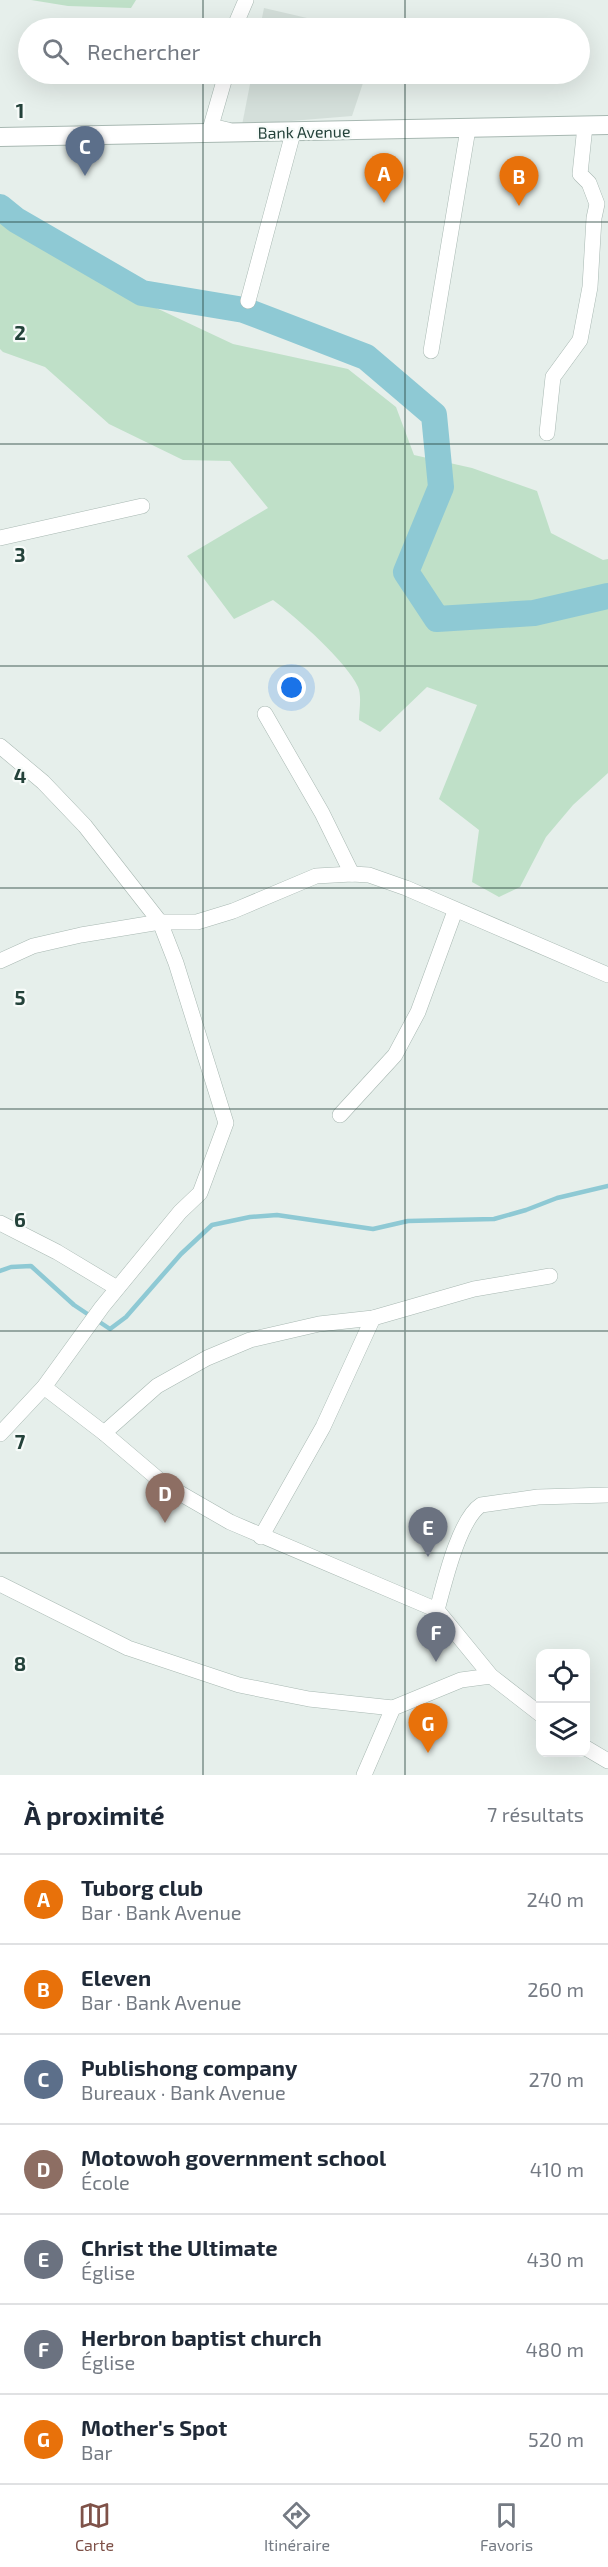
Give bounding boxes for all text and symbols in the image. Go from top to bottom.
search box [18,18,590,84]
icon: search [39,35,72,68]
text: Rechercher [87,38,200,64]
text: 1 [16,98,24,122]
street label: Bank Avenue [257,121,351,142]
pin: C [66,126,104,176]
pin: A [364,154,404,203]
pin: B [500,156,538,206]
text: 2 [14,320,26,344]
text: 3 [14,542,26,566]
your location [277,673,306,702]
text: 4 [14,763,27,787]
text: 5 [14,985,26,1009]
text: 6 [14,1207,26,1231]
text: 7 [15,1429,26,1453]
pin: D [146,1474,184,1523]
pin: E [408,1508,448,1557]
pin: F [416,1612,456,1662]
map controls [536,1649,590,1757]
button: locate [536,1649,590,1703]
text: 8 [14,1651,26,1675]
button: layers [536,1703,590,1757]
pin: G [408,1704,448,1753]
text: À proximité [24,1799,165,1830]
text: 7 résultats [487,1802,584,1826]
text: Tuborg club [81,1874,203,1900]
text: A [37,1887,50,1911]
text: 240 m [526,1887,584,1911]
text: Bar · Bank Avenue [81,1900,242,1924]
text: Eleven [81,1964,151,1990]
text: B [37,1977,50,2001]
text: 260 m [527,1977,584,2001]
text: Bar · Bank Avenue [81,1990,242,2014]
text: Publishong company [81,2054,297,2080]
text: C [38,2067,49,2091]
text: 270 m [528,2067,584,2091]
text: Bureaux · Bank Avenue [81,2080,286,2104]
text: Motowoh government school [81,2144,386,2170]
text: D [37,2157,50,2181]
text: 410 m [530,2157,584,2181]
text: École [81,2170,130,2194]
text: Christ the Ultimate [81,2234,278,2260]
text: E [38,2247,49,2271]
text: 430 m [527,2247,584,2271]
text: Église [81,2260,135,2284]
text: Herbron baptist church [81,2324,322,2350]
text: F [38,2337,49,2361]
text: 480 m [526,2337,584,2361]
text: Église [81,2350,135,2374]
text: Mother's Spot [81,2414,227,2440]
text: G [37,2427,50,2451]
text: 520 m [528,2427,584,2451]
text: Bar [81,2440,112,2464]
tab: Carte [75,2499,114,2554]
tab: Itinéraire [264,2499,330,2554]
tab: Favoris [480,2499,533,2554]

